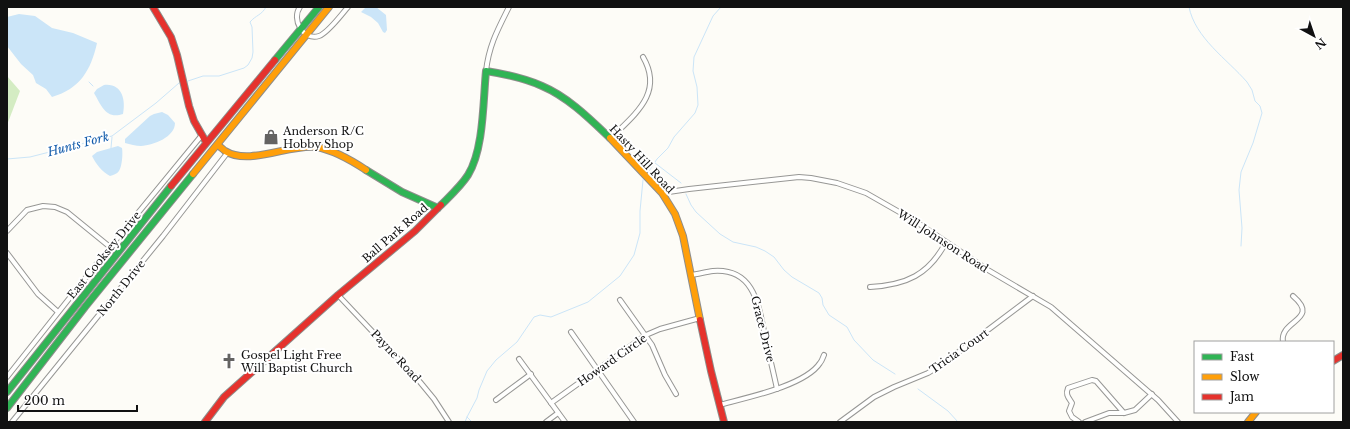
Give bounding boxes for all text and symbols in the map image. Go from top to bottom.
north arrow [1294,16,1334,56]
text: N [1311,35,1329,53]
street label: Hasty Hill Road [607,122,678,197]
place label: Anderson R/C Hobby Shop [282,124,364,151]
shop icon: Anderson R/C Hobby Shop [262,128,280,146]
water label: Hunts Fork [45,129,110,160]
street label: Ball Park Road [359,200,431,265]
street label: Will Johnson Road [894,206,992,276]
street label: East Cooksey Drive [64,208,144,302]
street label: North Drive [94,257,148,319]
street label: Grace Drive [748,294,778,364]
street label: Tricia Court [927,325,992,376]
street label: Payne Road [368,327,424,386]
street label: Howard Circle [575,331,649,389]
legend [1194,341,1334,413]
place label: Gospel Light Free Will Baptist Church [240,348,353,375]
text: Fast [1230,349,1255,364]
church icon: Gospel Light Free Will Baptist Church [220,352,238,370]
text: Slow [1230,369,1260,384]
scale bar [18,387,137,413]
text: Jam [1228,389,1254,404]
text: 200 m [24,393,65,408]

